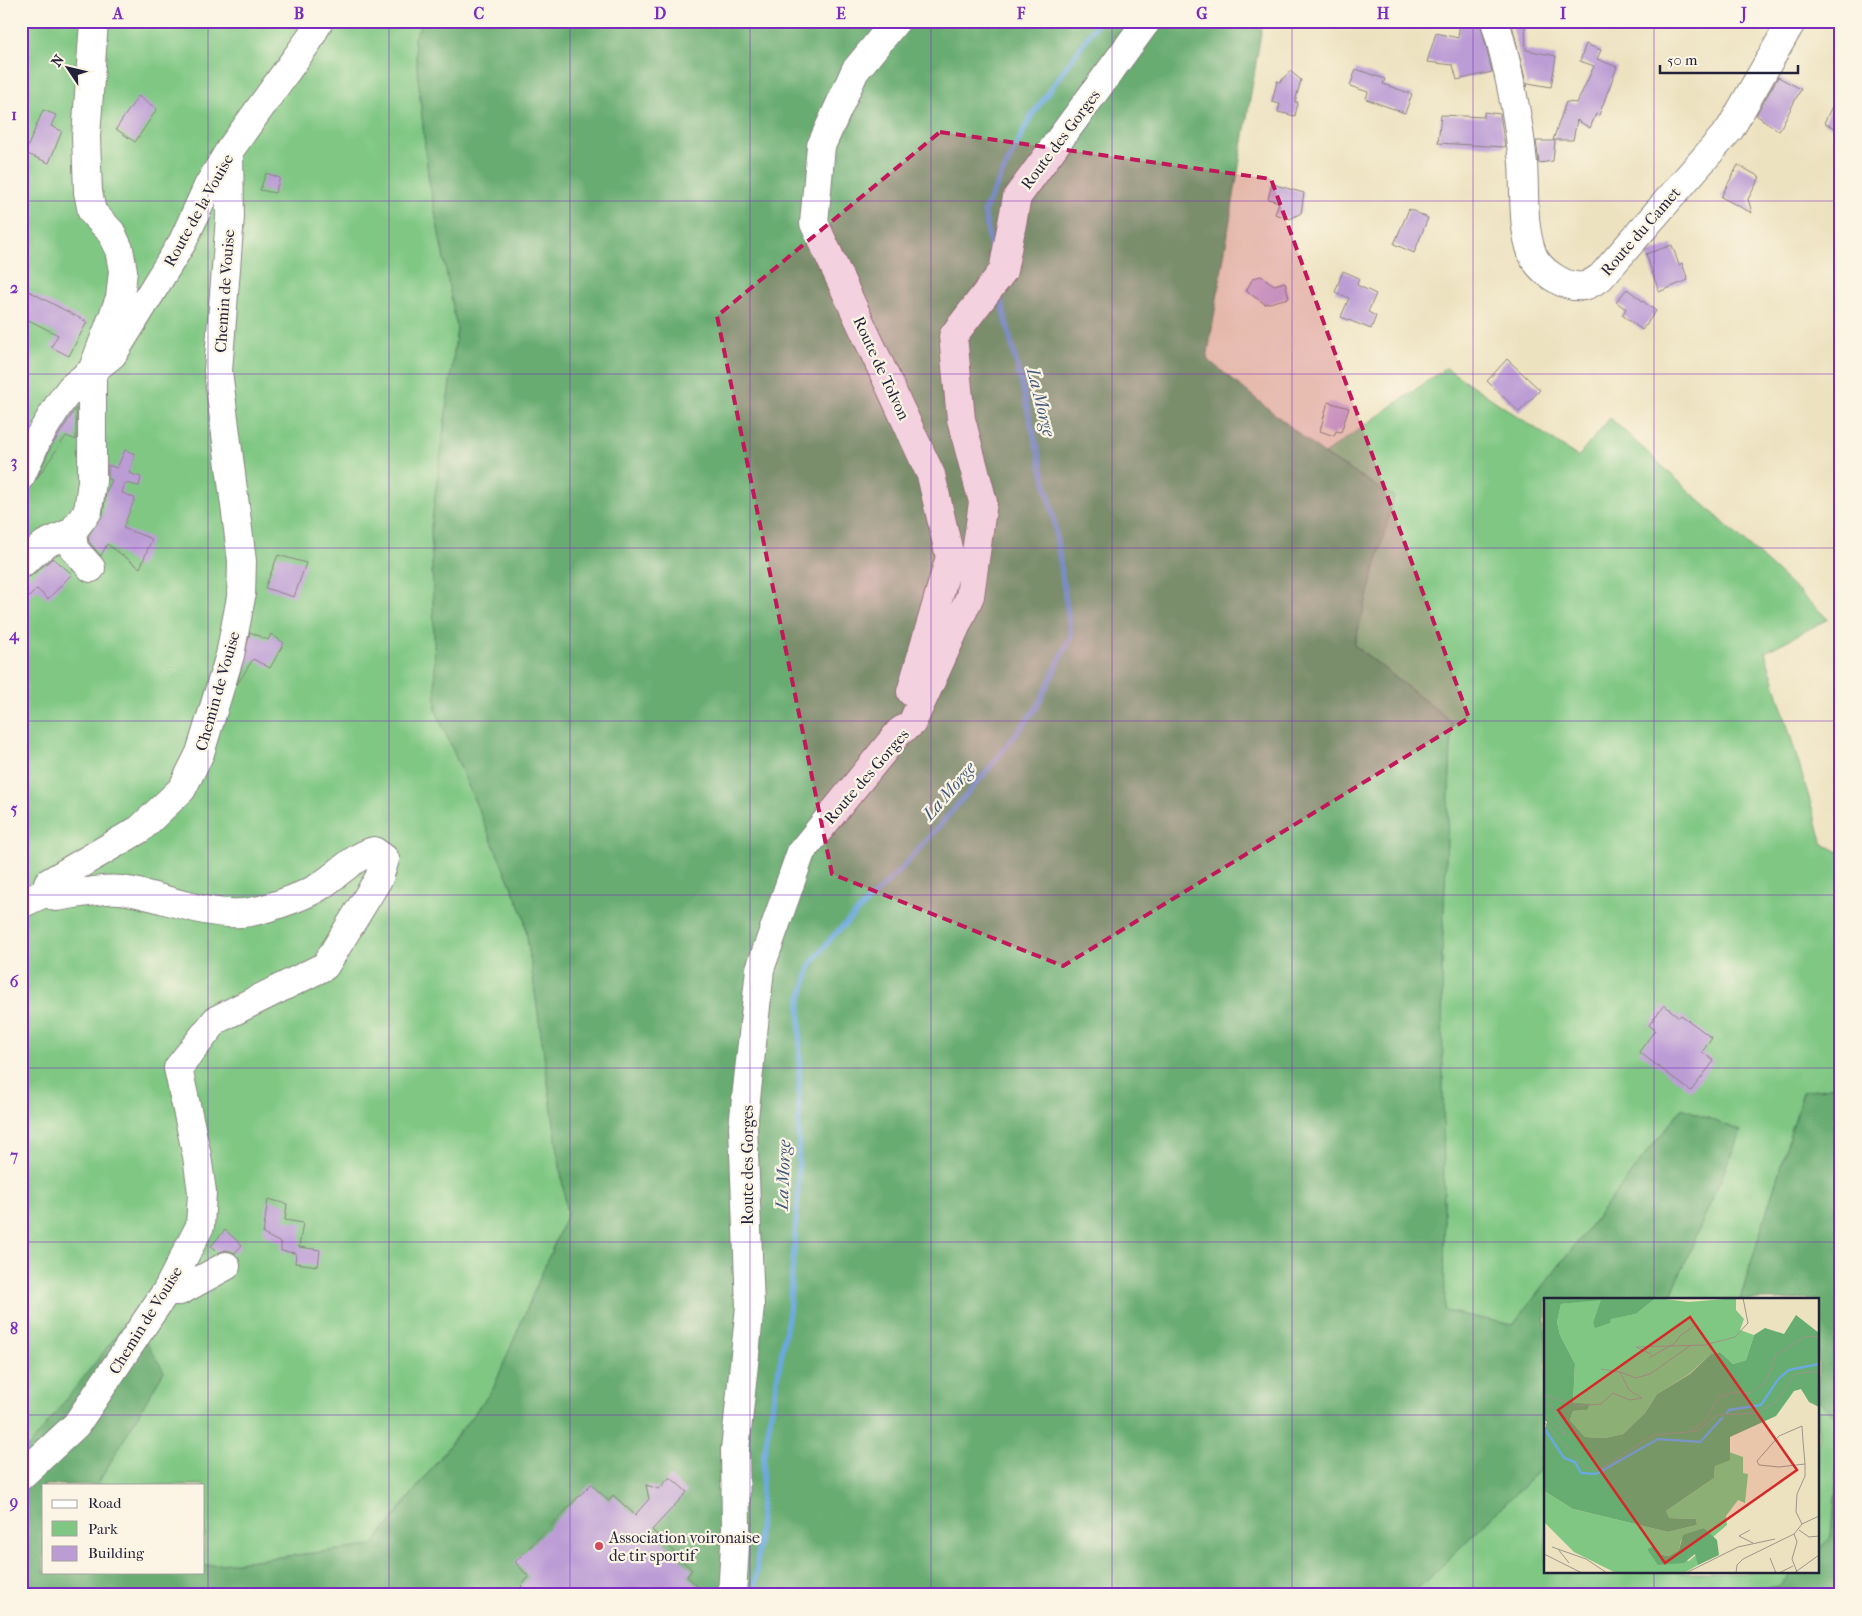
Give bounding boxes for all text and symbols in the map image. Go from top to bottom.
text: A [112,4,124,23]
text: B [294,4,304,23]
text: C [474,4,485,23]
text: D [654,4,666,23]
text: E [836,4,846,23]
text: F [1016,4,1026,23]
text: G [1196,4,1208,23]
text: H [1377,4,1390,23]
text: I [1560,4,1567,23]
text: J [1739,4,1747,24]
north arrow [42,42,92,92]
scale bar [1660,42,1797,74]
text: N [48,51,68,70]
text: 50 m [1667,51,1698,69]
street label: Route des Gorges [1017,86,1104,193]
text: 1 [11,105,17,124]
street label: Route de la Vouise [160,151,237,270]
street label: Route du Camet [1597,183,1684,280]
street label: Chemin de Vouise [211,229,238,353]
text: 2 [10,278,18,297]
street label: Route de Tolvon [849,313,914,424]
water label: La Morge [1021,364,1059,439]
text: 3 [11,452,17,472]
text: 4 [8,625,20,645]
street label: Chemin de Vouise [191,629,244,753]
street label: Route des Gorges [820,725,913,828]
water label: La Morge [917,757,981,826]
text: 5 [11,799,18,818]
text: 6 [10,972,19,991]
street label: Route des Gorges [738,1105,757,1225]
water label: La Morge [772,1139,795,1212]
text: 7 [9,1146,18,1165]
street label: Chemin de Vouise [105,1263,186,1378]
inset map [1544,1298,1820,1574]
text: 8 [10,1319,18,1338]
legend [42,1484,205,1574]
text: 9 [9,1492,18,1512]
text: Road [88,1494,122,1512]
text: Park [88,1520,118,1538]
place label: Association voironaise de tir sportif [608,1528,760,1565]
marker: Association voironaise de tir sportif [593,1540,605,1552]
text: Building [88,1544,145,1562]

